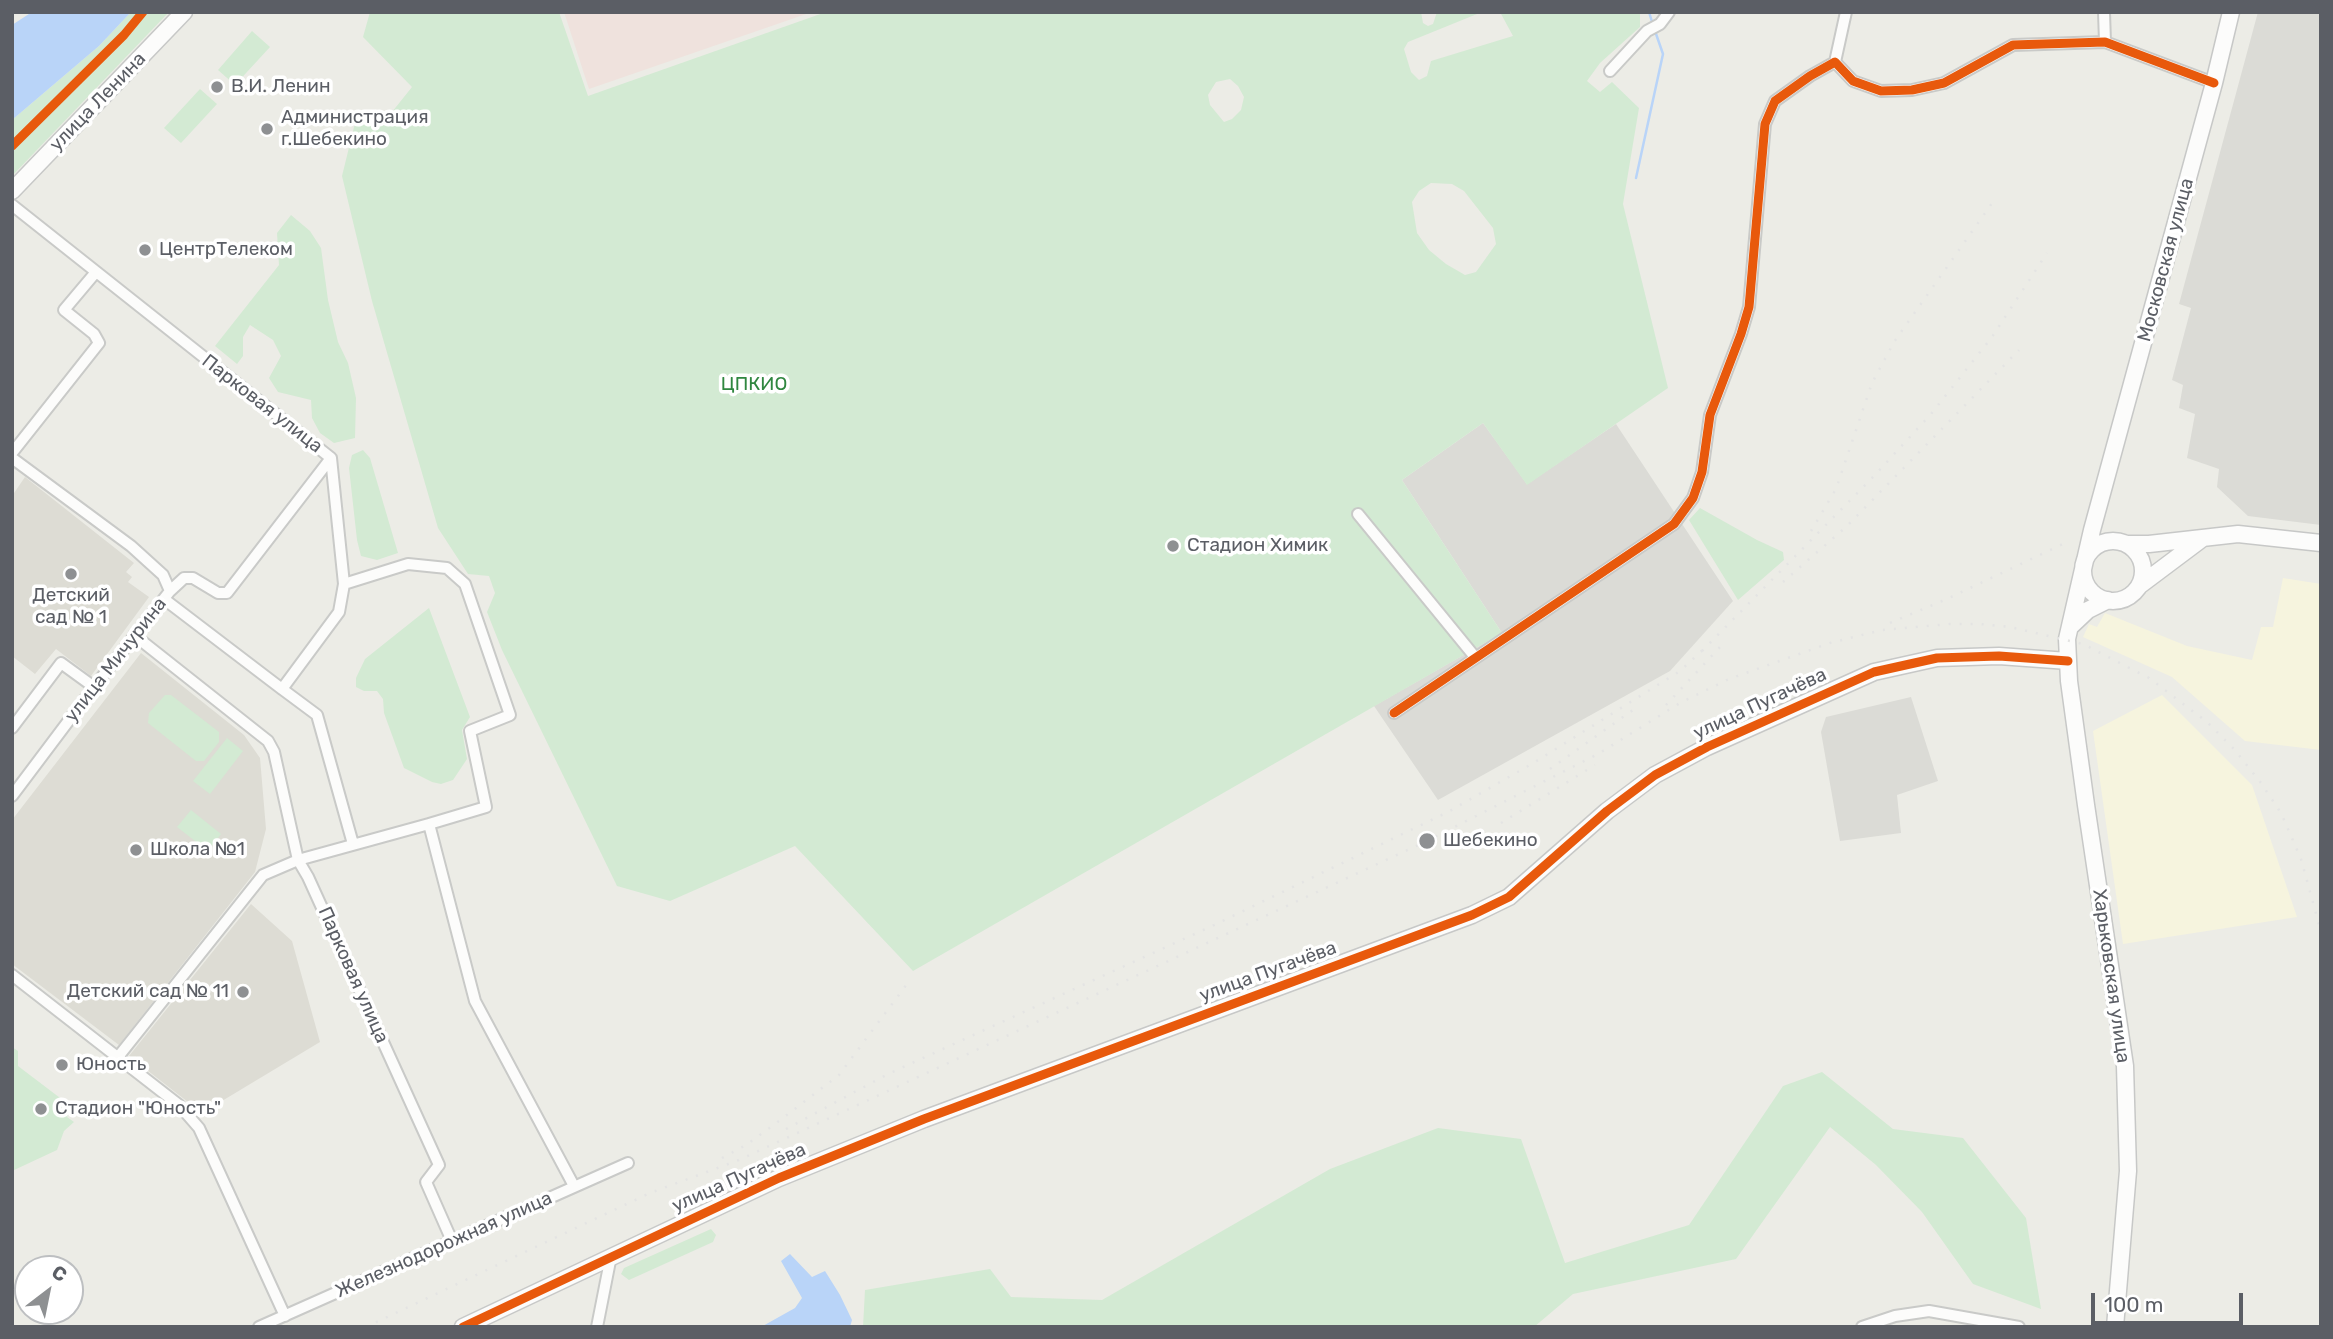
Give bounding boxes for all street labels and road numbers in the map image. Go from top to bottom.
street label: улица Ленина [45,48,151,156]
street label: Московская улица [2133,176,2199,344]
street label: Парковая улица [197,350,327,458]
street label: улица Мичурина [60,593,172,727]
street label: улица Пугачёва [1690,663,1830,745]
street label: Харьковская улица [2088,888,2134,1064]
street label: Парковая улица [313,903,393,1047]
street label: улица Пугачёва [1196,937,1340,1007]
street label: улица Пугачёва [669,1138,809,1218]
street label: Железнодорожная улица [332,1187,556,1303]

